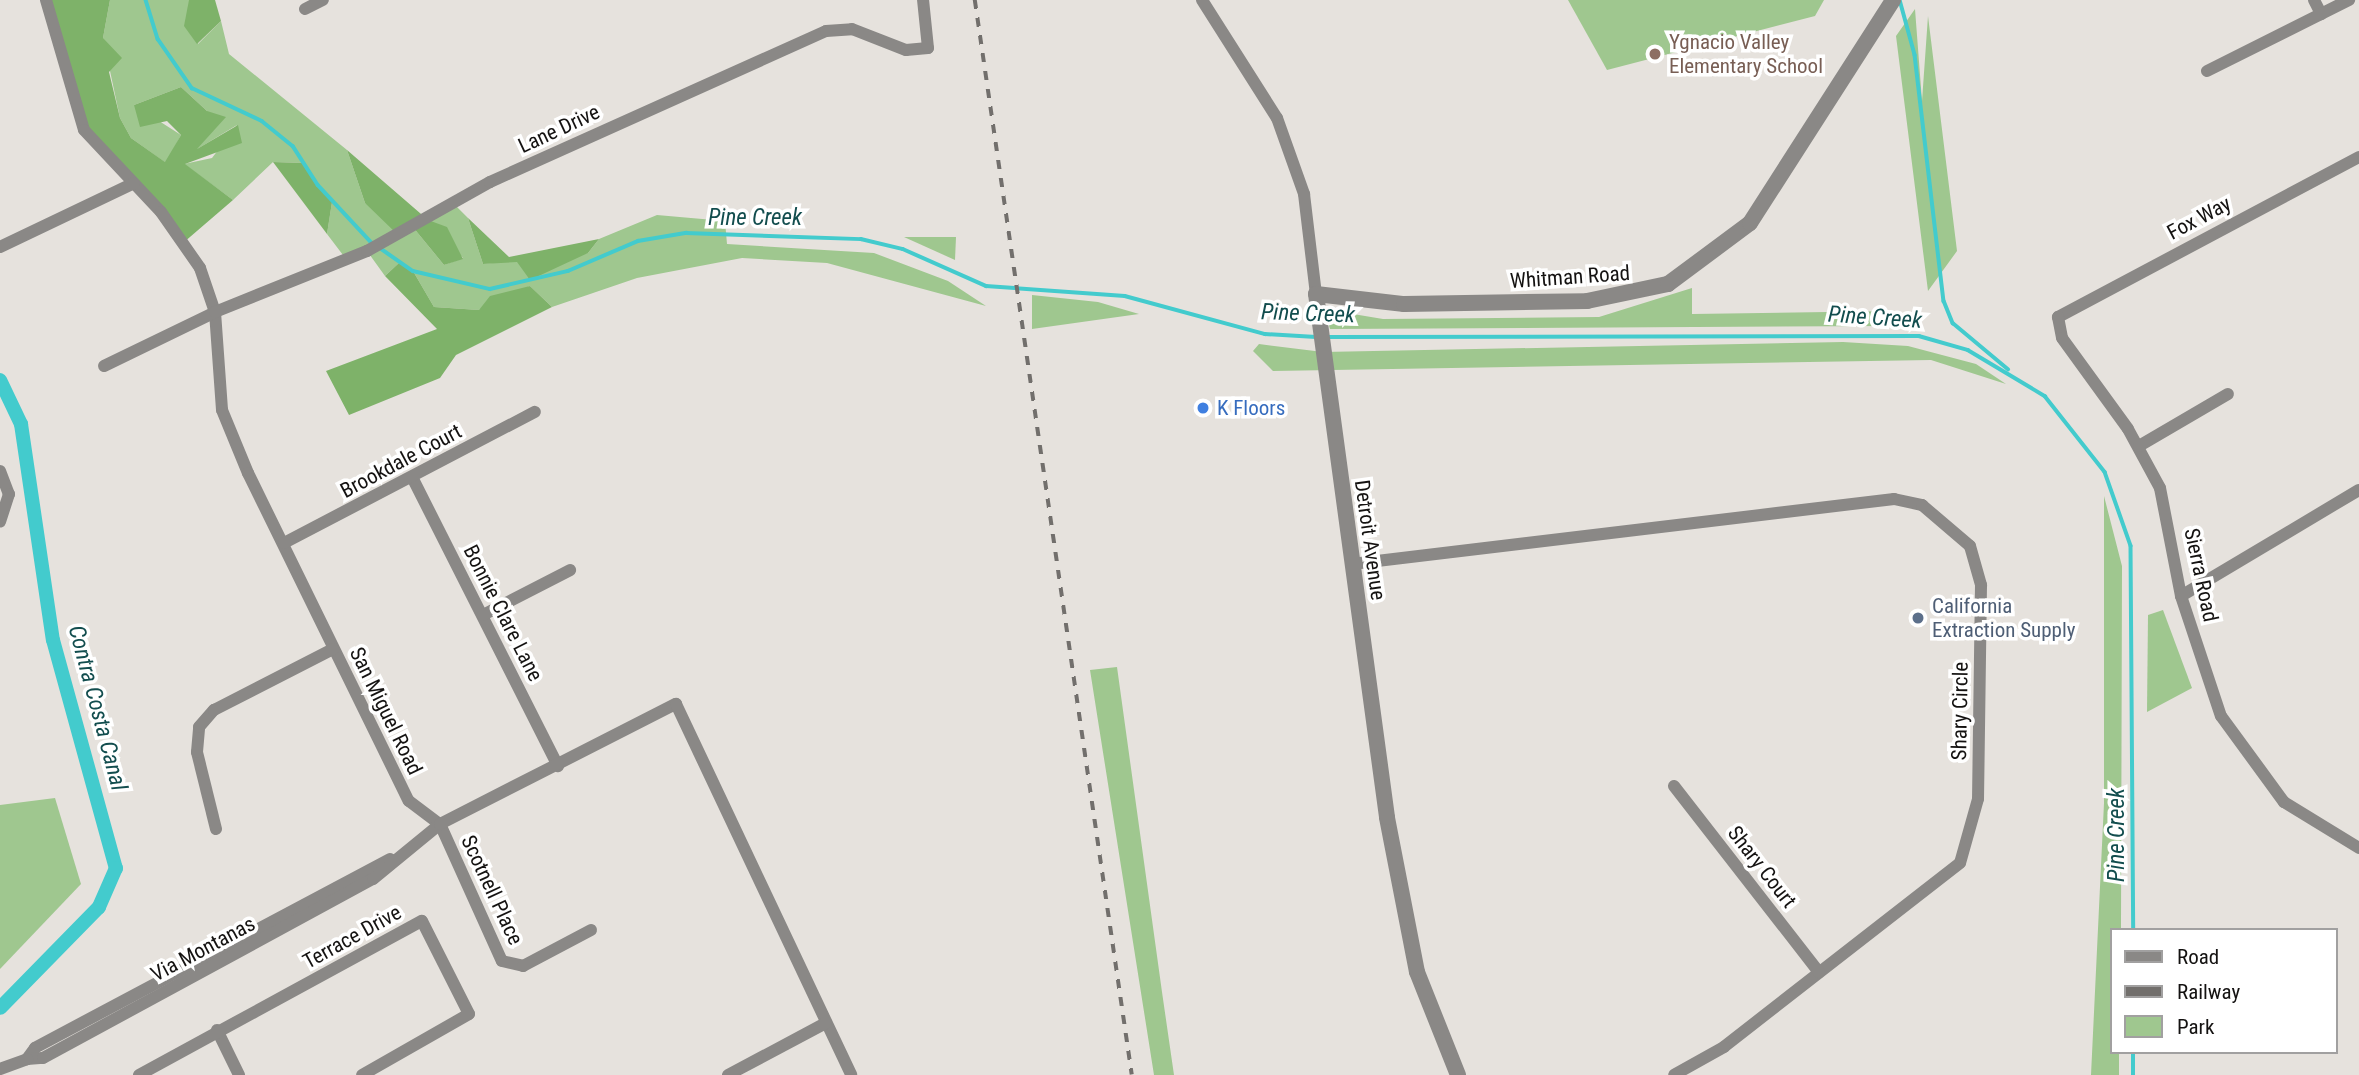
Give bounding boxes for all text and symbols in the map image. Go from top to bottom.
place label: Ygnacio Valley Elementary School [1669,29,1823,79]
marker: Ygnacio Valley Elementary School [1647,46,1663,62]
street label: Lane Drive [514,99,604,159]
street label: Fox Way [2163,191,2235,245]
water label: Pine Creek [708,204,802,232]
street label: Whitman Road [1509,260,1631,294]
water label: Pine Creek [1260,299,1356,329]
water label: Pine Creek [1827,301,1923,335]
place label: K Floors [1217,395,1285,421]
marker: K Floors [1195,400,1211,416]
street label: Brookdale Court [336,418,466,504]
street label: Detroit Avenue [1349,478,1391,602]
street label: Sierra Road [2179,526,2223,624]
street label: Bonnie Clare Lane [458,541,548,685]
place label: California Extraction Supply [1932,593,2076,643]
marker: California Extraction Supply [1910,610,1926,626]
water label: Contra Costa Canal [62,622,132,794]
street label: San Miguel Road [344,643,428,779]
street label: Shary Circle [1947,662,1973,760]
water label: Pine Creek [2103,788,2131,882]
street label: Shary Court [1722,821,1802,913]
street label: Scotnell Place [456,831,528,949]
street label: Terrace Drive [298,900,406,974]
street label: Via Montanas [147,911,259,987]
legend [2110,928,2338,1054]
text: Road [2177,945,2219,969]
text: Railway [2177,980,2240,1004]
text: Park [2177,1015,2214,1039]

